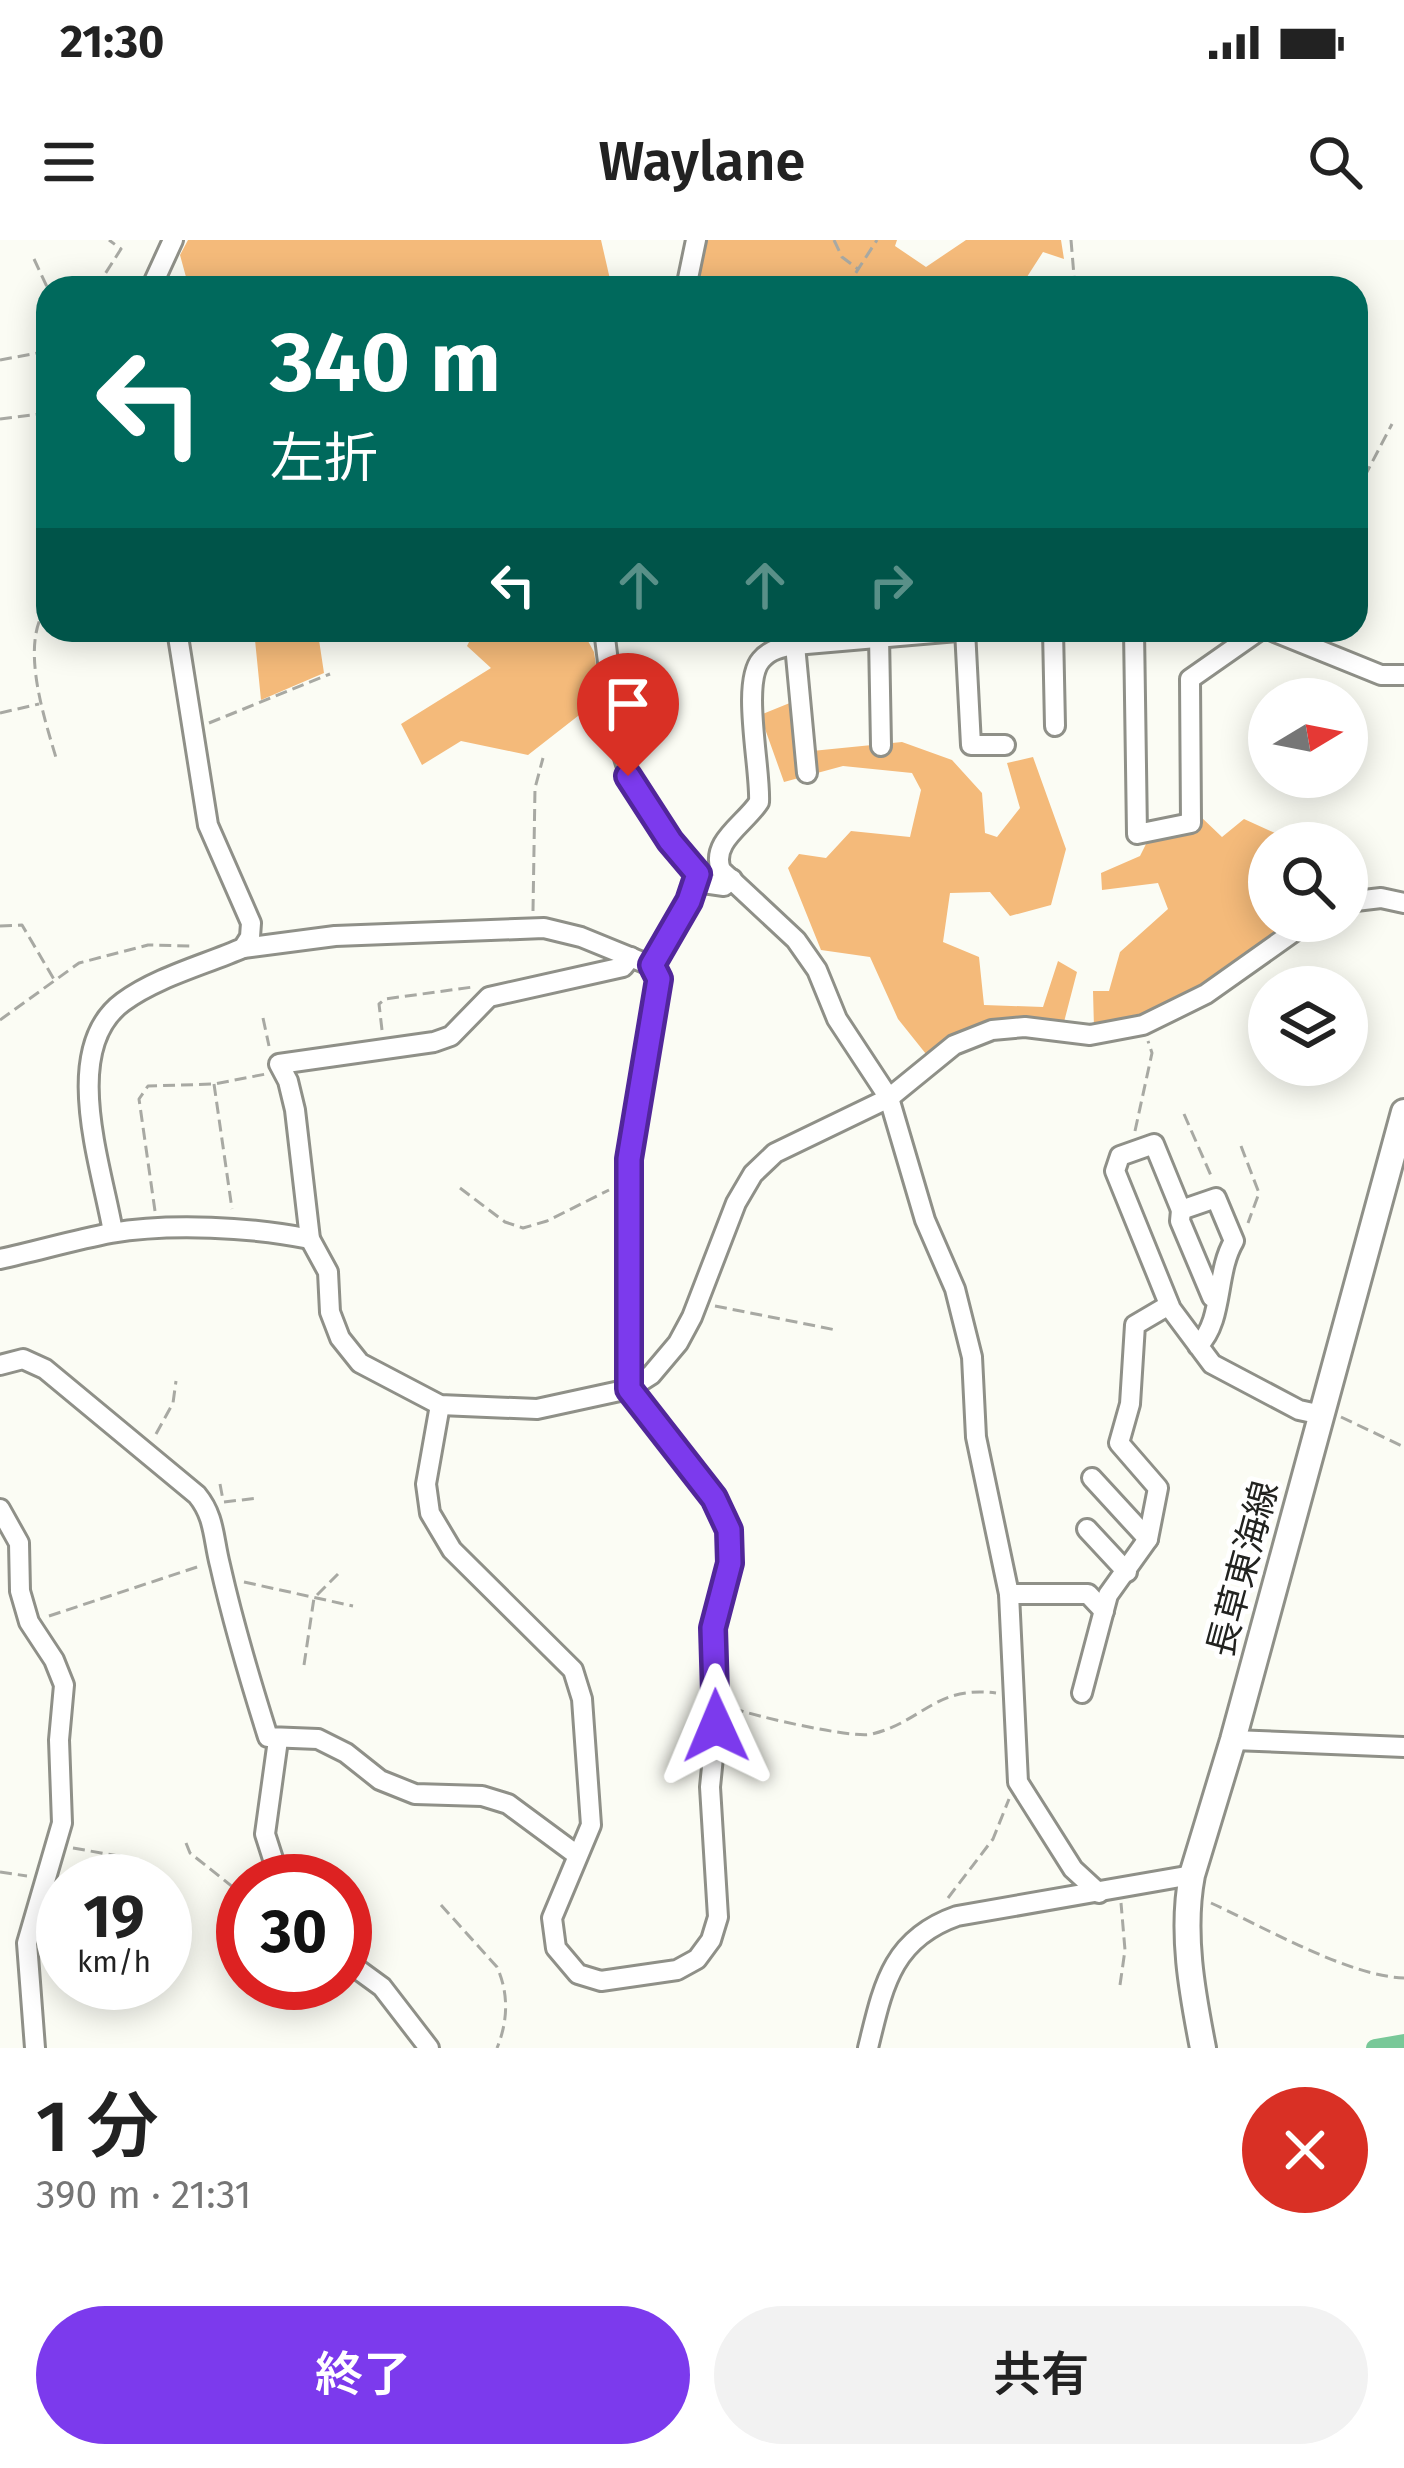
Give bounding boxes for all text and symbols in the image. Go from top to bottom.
text: 21:30 [60,15,164,69]
icon: menu [36,129,102,195]
icon: search [1302,129,1368,195]
text: Waylane [599,130,805,194]
text: 340 m [270,312,501,413]
icon: left [72,324,228,480]
text: 左折 [270,427,378,491]
icon: left [480,552,546,618]
icon: ahead [606,552,672,618]
icon: ahead [732,552,798,618]
icon: right [858,552,924,618]
pin [577,653,679,776]
icon: arrive [595,671,661,737]
north arrow [1248,678,1368,798]
map controls [1248,678,1368,1086]
button: search [1248,822,1368,942]
button: layers [1248,966,1368,1086]
street label: 長草東海線 [1198,1476,1288,1662]
position arrow [653,1663,779,1789]
speed limit sign: 30 [216,1854,372,2010]
text: 19 [83,1881,145,1953]
text: km/h [77,1944,151,1980]
text: 1 分 [36,2084,158,2170]
button: close [1242,2087,1368,2213]
text: 390 m · 21:31 [36,2172,251,2218]
button: 終了 [36,2306,690,2444]
button: 共有 [714,2306,1368,2444]

